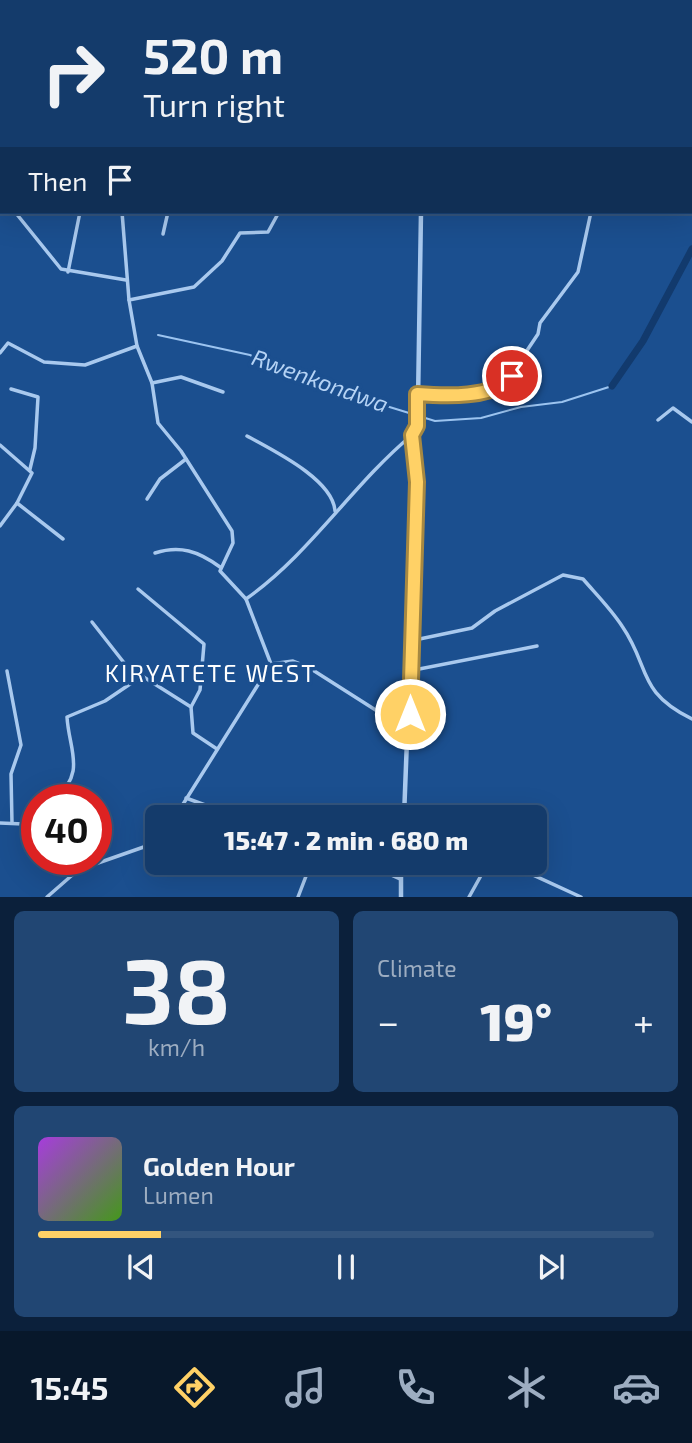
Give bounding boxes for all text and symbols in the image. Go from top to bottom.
text: 520 m [143,25,283,84]
icon: right [28,28,119,119]
text: Turn right [143,85,285,123]
icon: arrive [101,161,139,199]
text: Then [28,165,87,196]
water label: Rwenkondwa [248,342,393,418]
pin [482,346,542,406]
icon: arrive [493,357,531,395]
district label: KIRYATETE WEST [105,658,317,687]
position arrow [373,677,447,751]
speed limit sign: 40 [21,784,112,875]
text: 15:47 · 2 min · 680 m [224,824,468,855]
text: 38 [122,933,231,1042]
text: Climate [377,954,457,982]
text: 19° [480,989,552,1051]
text: − [377,998,399,1044]
text: + [633,998,654,1044]
text: km/h [148,1033,205,1061]
text: Golden Hour [143,1150,295,1181]
text: Lumen [143,1181,214,1209]
icon: previous [122,1248,160,1286]
icon: pause [327,1248,365,1286]
icon: next [532,1248,570,1286]
icon: directions [170,1363,219,1412]
icon: music [281,1363,330,1412]
icon: phone [391,1363,440,1412]
icon: climate [502,1363,551,1412]
icon: car [612,1363,661,1412]
text: 15:45 [31,1368,109,1406]

